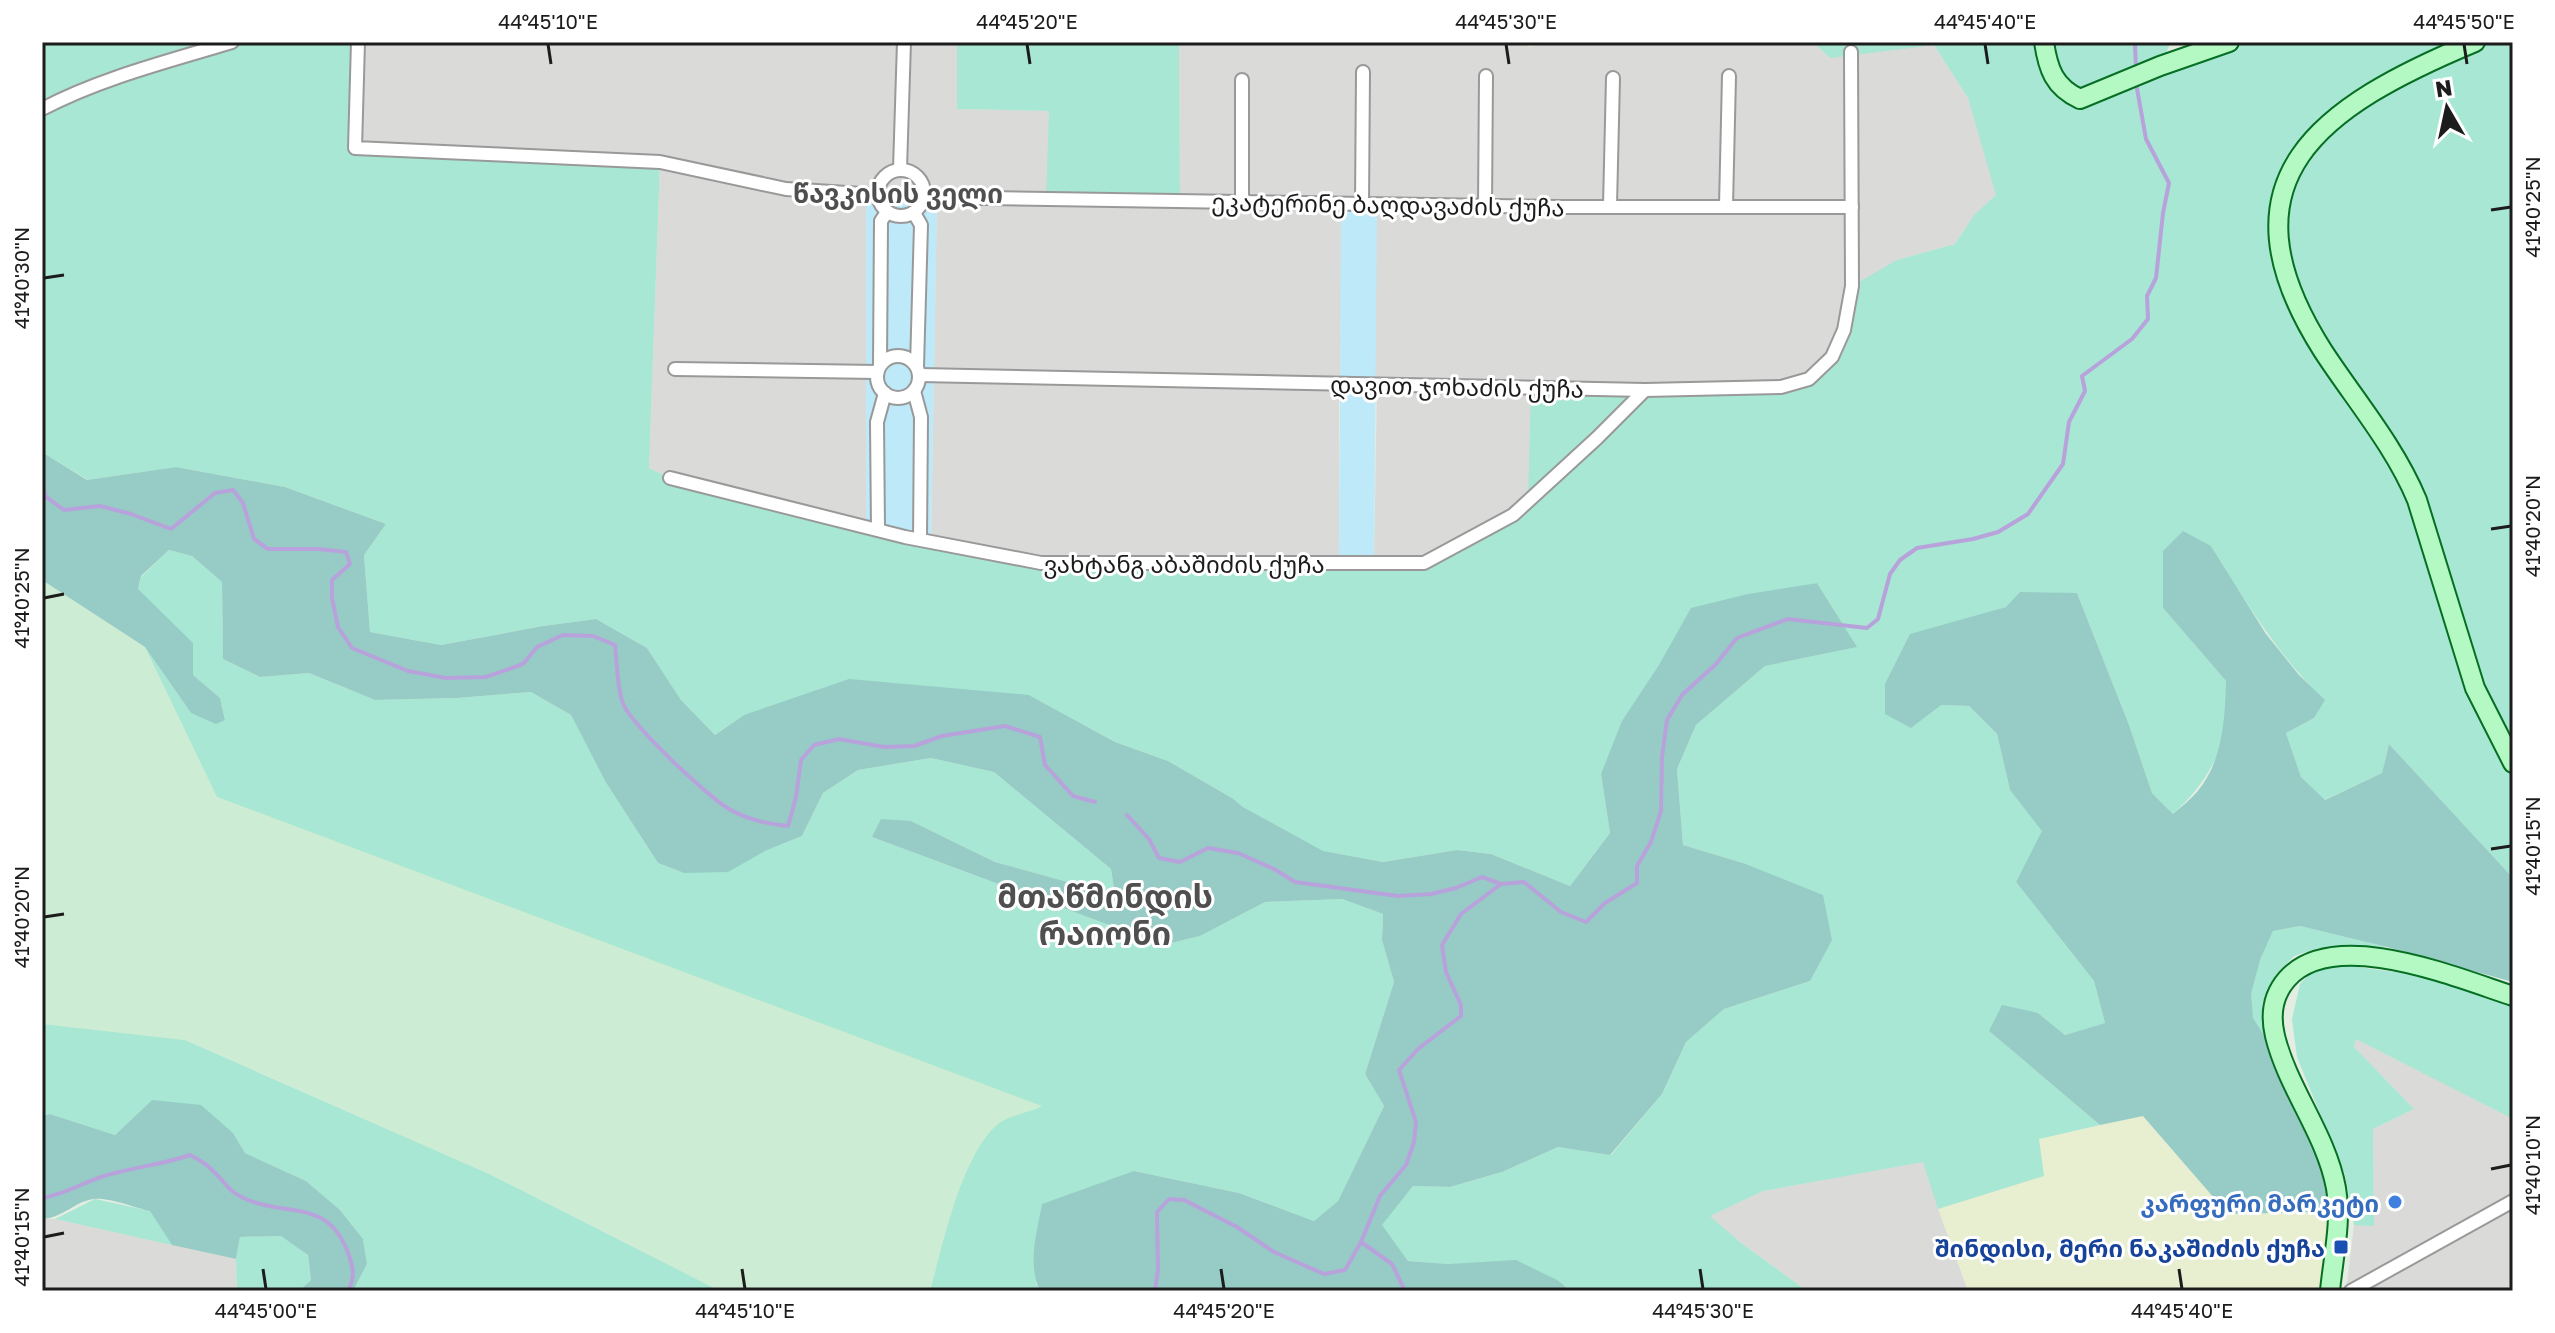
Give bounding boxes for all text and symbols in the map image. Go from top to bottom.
text: 44°45'10"E [498,9,598,33]
text: 44°45'20"E [976,9,1078,33]
text: 44°45'30"E [1455,9,1557,33]
text: 44°45'40"E [1934,9,2036,33]
text: 44°45'50"E [2413,9,2515,33]
north arrow [2407,68,2487,148]
text: N [2433,73,2454,102]
text: 41°40'25"N [2520,156,2544,258]
district label: წავკისის ველი [793,178,1003,210]
street label: ეკატერინე ბაღდავაძის ქუჩა [1211,186,1565,224]
text: 41°40'30"N [9,227,33,329]
street label: დავით ჯოხაძის ქუჩა [1330,369,1584,404]
text: 41°40'20"N [2520,475,2544,577]
text: 41°40'25"N [9,547,33,649]
street label: ვახტანგ აბაშიძის ქუჩა [1043,549,1325,579]
text: 41°40'15"N [2520,796,2544,896]
text: 41°40'20"N [9,866,33,968]
district label: მთაწმინდის რაიონი [997,877,1213,952]
text: 41°40'10"N [2520,1115,2544,1215]
text: 41°40'15"N [9,1187,33,1287]
place label: კარფური მარკეტი [2141,1188,2379,1218]
marker: კარფური მარკეტი [2386,1193,2404,1211]
place label: შინდისი, მერი ნაკაშიძის ქუჩა [1935,1233,2325,1264]
marker: შინდისი, მერი ნაკაშიძის ქუჩა [2332,1238,2350,1256]
text: 44°45'00"E [215,1298,317,1322]
text: 44°45'10"E [695,1298,795,1322]
text: 44°45'20"E [1173,1298,1275,1322]
text: 44°45'30"E [1652,1298,1754,1322]
text: 44°45'40"E [2131,1298,2233,1322]

